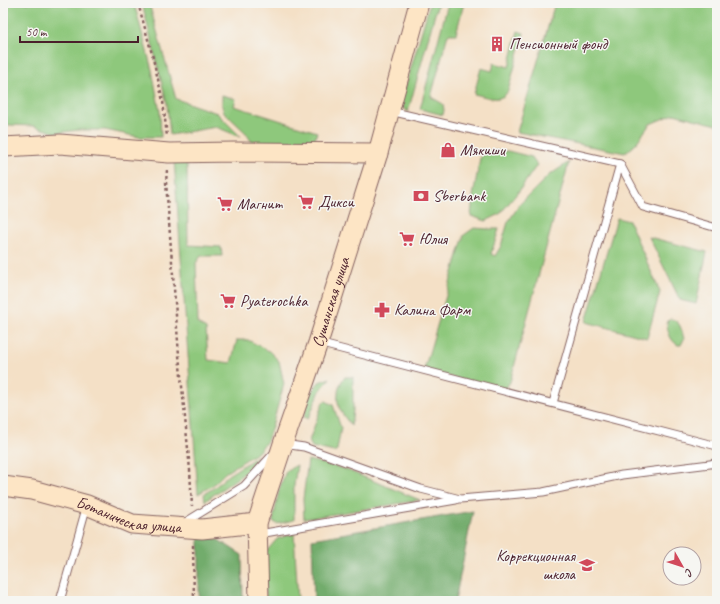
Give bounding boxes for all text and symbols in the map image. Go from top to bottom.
scale bar [20,18,138,44]
text: 50 m [26,24,48,40]
place label: Пенсионный фонд [509,34,609,54]
building icon: Пенсионный фонд [488,35,506,53]
place label: Мякиши [460,140,506,160]
shop icon: Мякиши [439,141,457,159]
place label: Sberbank [433,186,486,206]
bank icon: Sberbank [412,187,430,205]
place label: Дикси [318,192,355,212]
supermarket icon: Дикси [297,193,315,211]
place label: Магнит [237,194,284,214]
supermarket icon: Магнит [216,195,234,213]
place label: Юлия [419,229,448,249]
supermarket icon: Юлия [398,230,416,248]
street label: Сушанская улица [307,254,355,349]
place label: Pyaterochka [240,291,308,311]
supermarket icon: Pyaterochka [219,292,237,310]
place label: Калина Фарм [394,300,471,320]
pharmacy icon: Калина Фарм [373,301,391,319]
street label: Ботаническая улица [74,493,183,538]
place label: Коррекционная школа [496,546,577,584]
north arrow [662,546,702,586]
school or university icon: Коррекционная школа [578,556,596,574]
text: С [682,566,697,580]

